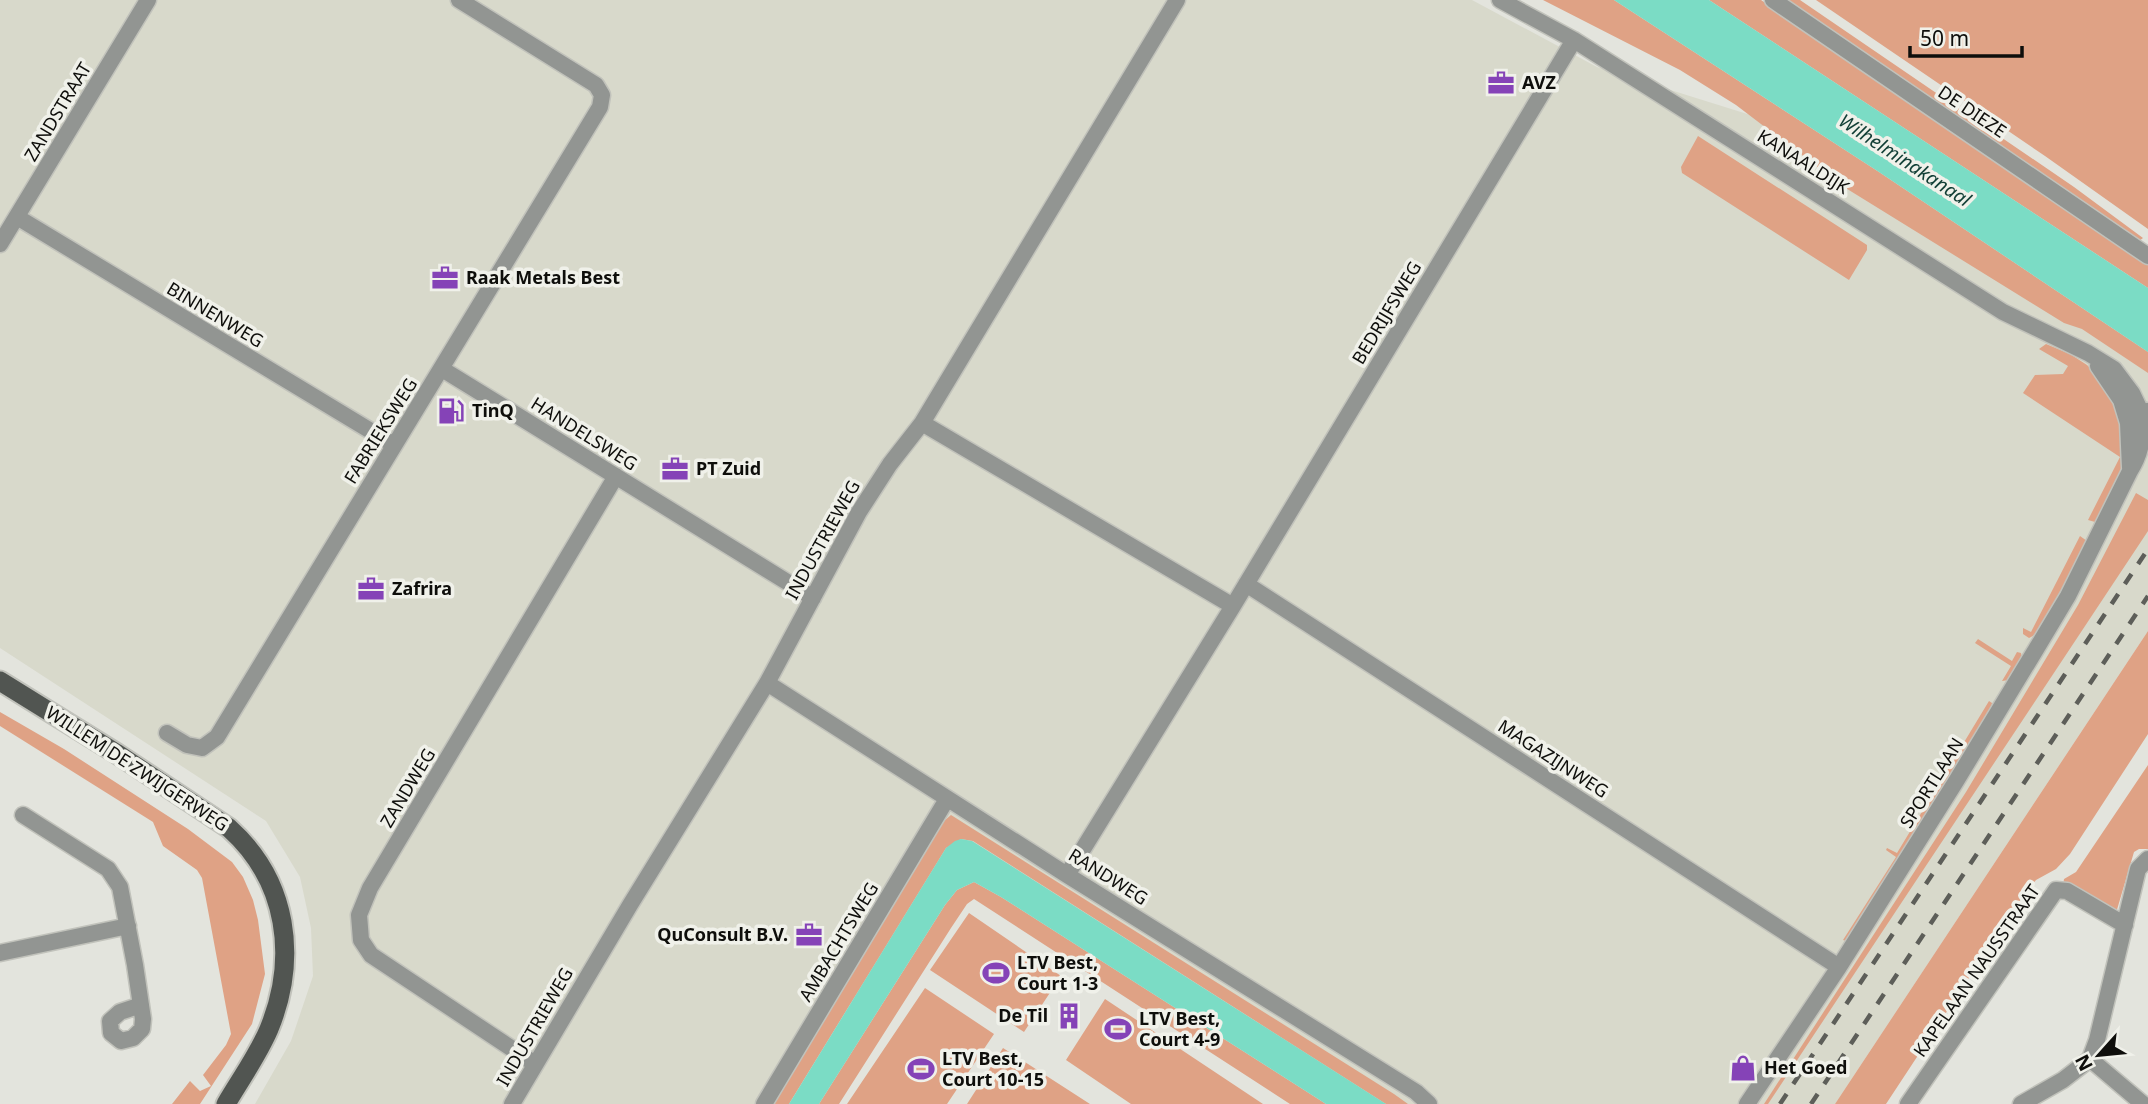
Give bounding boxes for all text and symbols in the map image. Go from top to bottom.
scale bar [1910,14,2022,58]
text: 50 m [1920,24,1969,52]
street label: ZANDSTRAAT [18,58,96,165]
office icon: AVZ [1486,68,1516,98]
place label: AVZ [1522,70,1556,94]
street label: DE DIEZE [1934,80,2011,143]
water label: Wilhelminakanaal [1834,108,1977,213]
street label: KANAALDIJK [1753,123,1855,199]
street label: BEDRIJFSWEG [1346,257,1426,368]
office icon: Raak Metals Best [430,263,460,293]
place label: Raak Metals Best [466,265,620,289]
street label: BINNENWEG [163,276,268,352]
street label: FABRIEKSWEG [338,373,422,488]
street label: HANDELSWEG [527,391,642,475]
fuel station icon: TinQ [436,396,466,426]
place label: TinQ [472,398,514,422]
office icon: PT Zuid [660,454,690,484]
place label: PT Zuid [696,456,761,480]
street label: INDUSTRIEWEG [779,475,865,604]
office icon: Zafrira [356,574,386,604]
place label: Zafrira [392,576,452,600]
street label: WILLEM DE ZWIJGERWEG [42,700,233,836]
street label: MAGAZIJNWEG [1494,714,1613,803]
street label: SPORTLAAN [1894,733,1968,832]
street label: ZANDWEG [374,743,440,832]
street label: RANDWEG [1064,842,1153,910]
street label: AMBACHTSWEG [793,877,883,1006]
street label: KAPELAAN NAUSSTRAAT [1907,879,2045,1061]
office icon: QuConsult B.V. [794,920,824,950]
place label: QuConsult B.V. [657,922,788,946]
place label: LTV Best, Court 1-3 [1017,950,1098,995]
sports icon: LTV Best, Court 1-3 [981,958,1011,988]
street label: INDUSTRIEWEG [490,963,578,1090]
building icon: De Til [1054,1001,1084,1031]
place label: De Til [998,1003,1048,1027]
place label: LTV Best, Court 4-9 [1139,1006,1220,1051]
sports icon: LTV Best, Court 4-9 [1103,1014,1133,1044]
north arrow [2064,1020,2134,1090]
place label: LTV Best, Court 10-15 [942,1046,1044,1091]
text: N [2069,1050,2099,1076]
shop icon: Het Goed [1728,1053,1758,1083]
sports icon: LTV Best, Court 10-15 [906,1054,936,1084]
place label: Het Goed [1764,1055,1847,1079]

